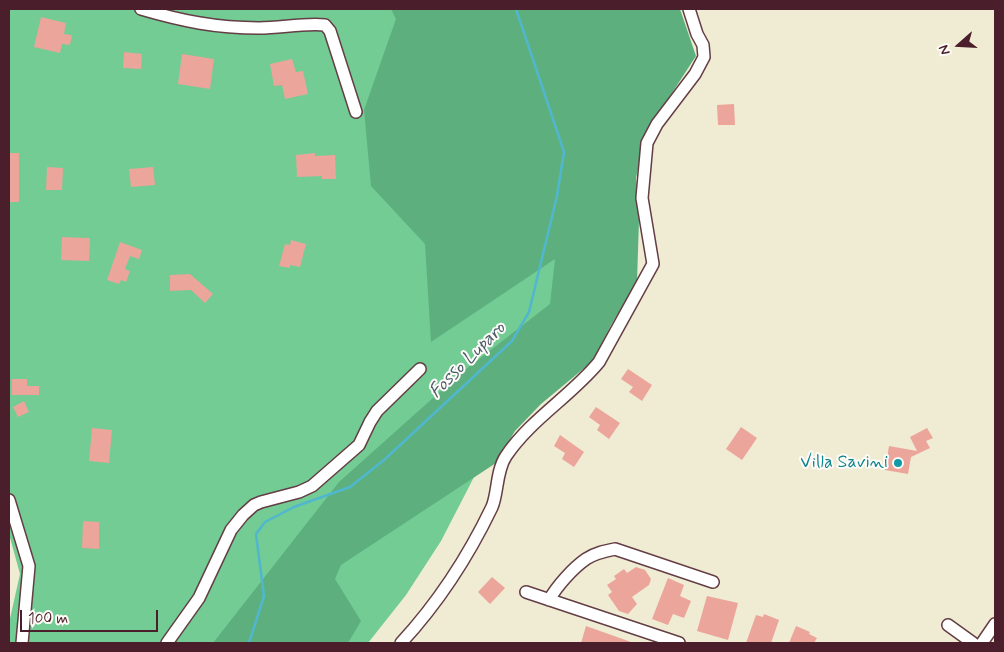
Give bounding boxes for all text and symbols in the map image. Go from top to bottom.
north arrow [934,20,984,70]
text: N [935,43,955,57]
water label: Fosso Luparo [425,318,511,404]
place label: Villa Savini [800,452,888,474]
marker: Villa Savini [892,457,904,469]
scale bar [22,600,160,632]
text: 100 m [28,609,68,629]

